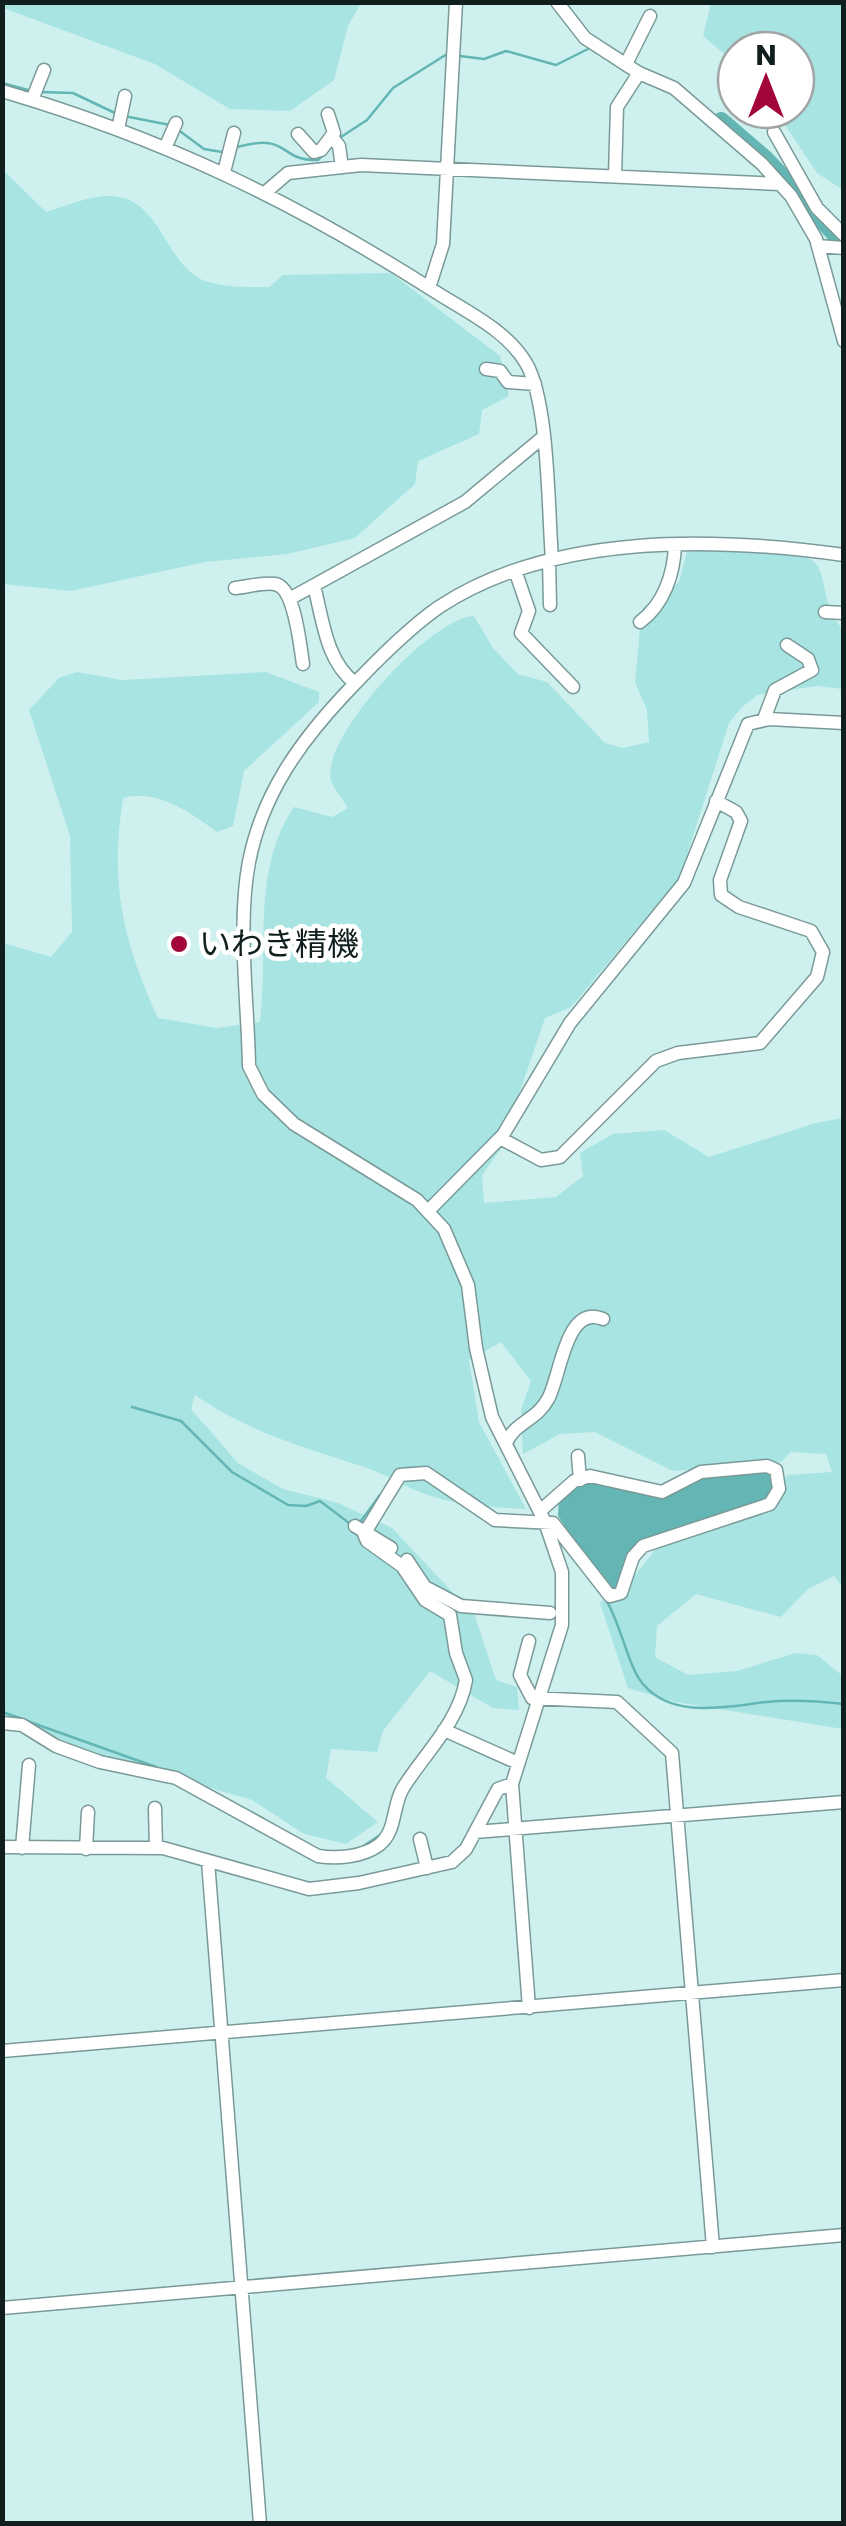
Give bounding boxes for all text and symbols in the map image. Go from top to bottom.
north arrow [716,30,816,130]
text: N [755,36,777,75]
place label: いわき精機 [199,921,359,966]
marker: いわき精機 [168,933,190,955]

